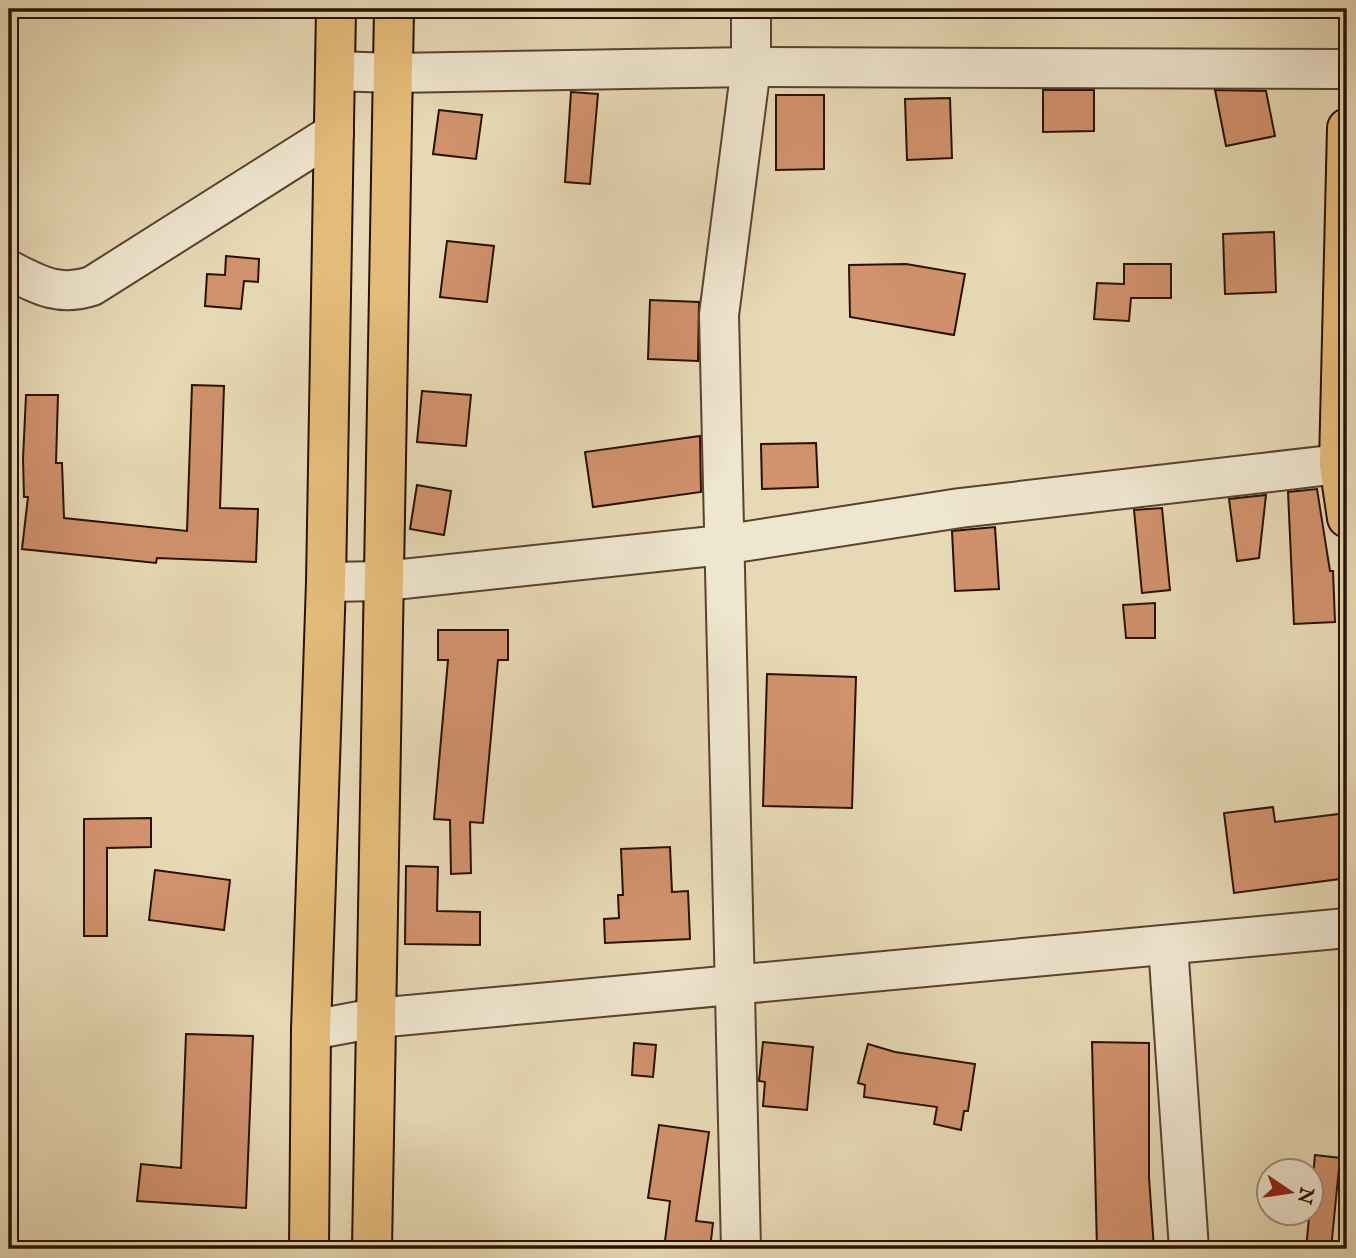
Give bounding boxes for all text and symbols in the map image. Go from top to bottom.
north arrow [1254,1156,1324,1226]
text: N [1291,1184,1318,1207]

